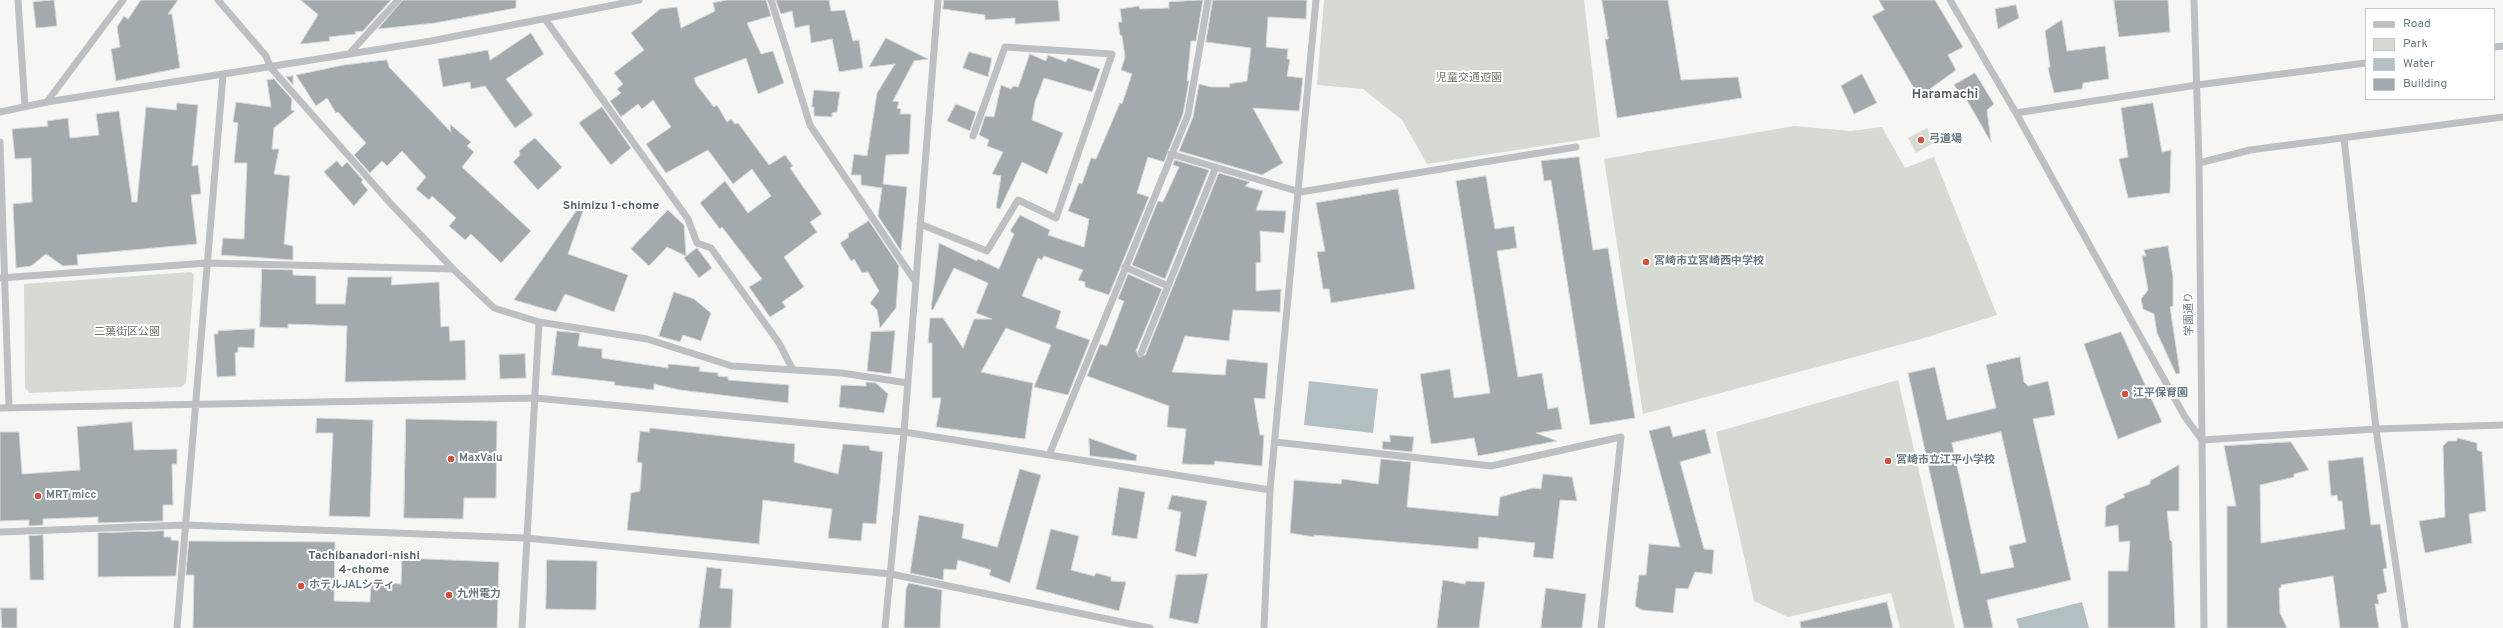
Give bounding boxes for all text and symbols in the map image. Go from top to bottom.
legend [2365,8,2495,100]
text: Road [2403,16,2431,32]
text: Park [2403,36,2428,52]
text: Water [2403,56,2435,72]
park label: 児童交通遊園 [1436,72,1502,86]
text: Building [2403,76,2447,92]
district label: Haramachi [1912,87,1978,103]
place label: 弓道場 [1929,133,1962,147]
marker: 弓道場 [1916,135,1926,145]
district label: Shimizu 1-chome [563,200,659,214]
place label: 宮崎市立宮崎西中学校 [1654,255,1764,269]
marker: 宮崎市立宮崎西中学校 [1641,257,1651,267]
street label: 学園通り [2183,292,2197,336]
park label: 二葉街区公園 [94,326,160,340]
place label: 江平保育園 [2133,387,2188,401]
marker: 江平保育園 [2120,389,2130,399]
place label: MaxValu [459,452,502,466]
marker: MaxValu [446,454,456,464]
place label: 宮崎市立江平小学校 [1896,454,1995,468]
marker: 宮崎市立江平小学校 [1883,456,1893,466]
place label: MRT micc [46,489,96,503]
marker: MRT micc [33,491,43,501]
district label: Tachibanadori-nishi 4-chome [308,550,420,578]
place label: ホテルJALシティ [309,579,395,593]
marker: ホテルJALシティ [296,581,306,591]
place label: 九州電力 [457,588,501,602]
marker: 九州電力 [444,590,454,600]

